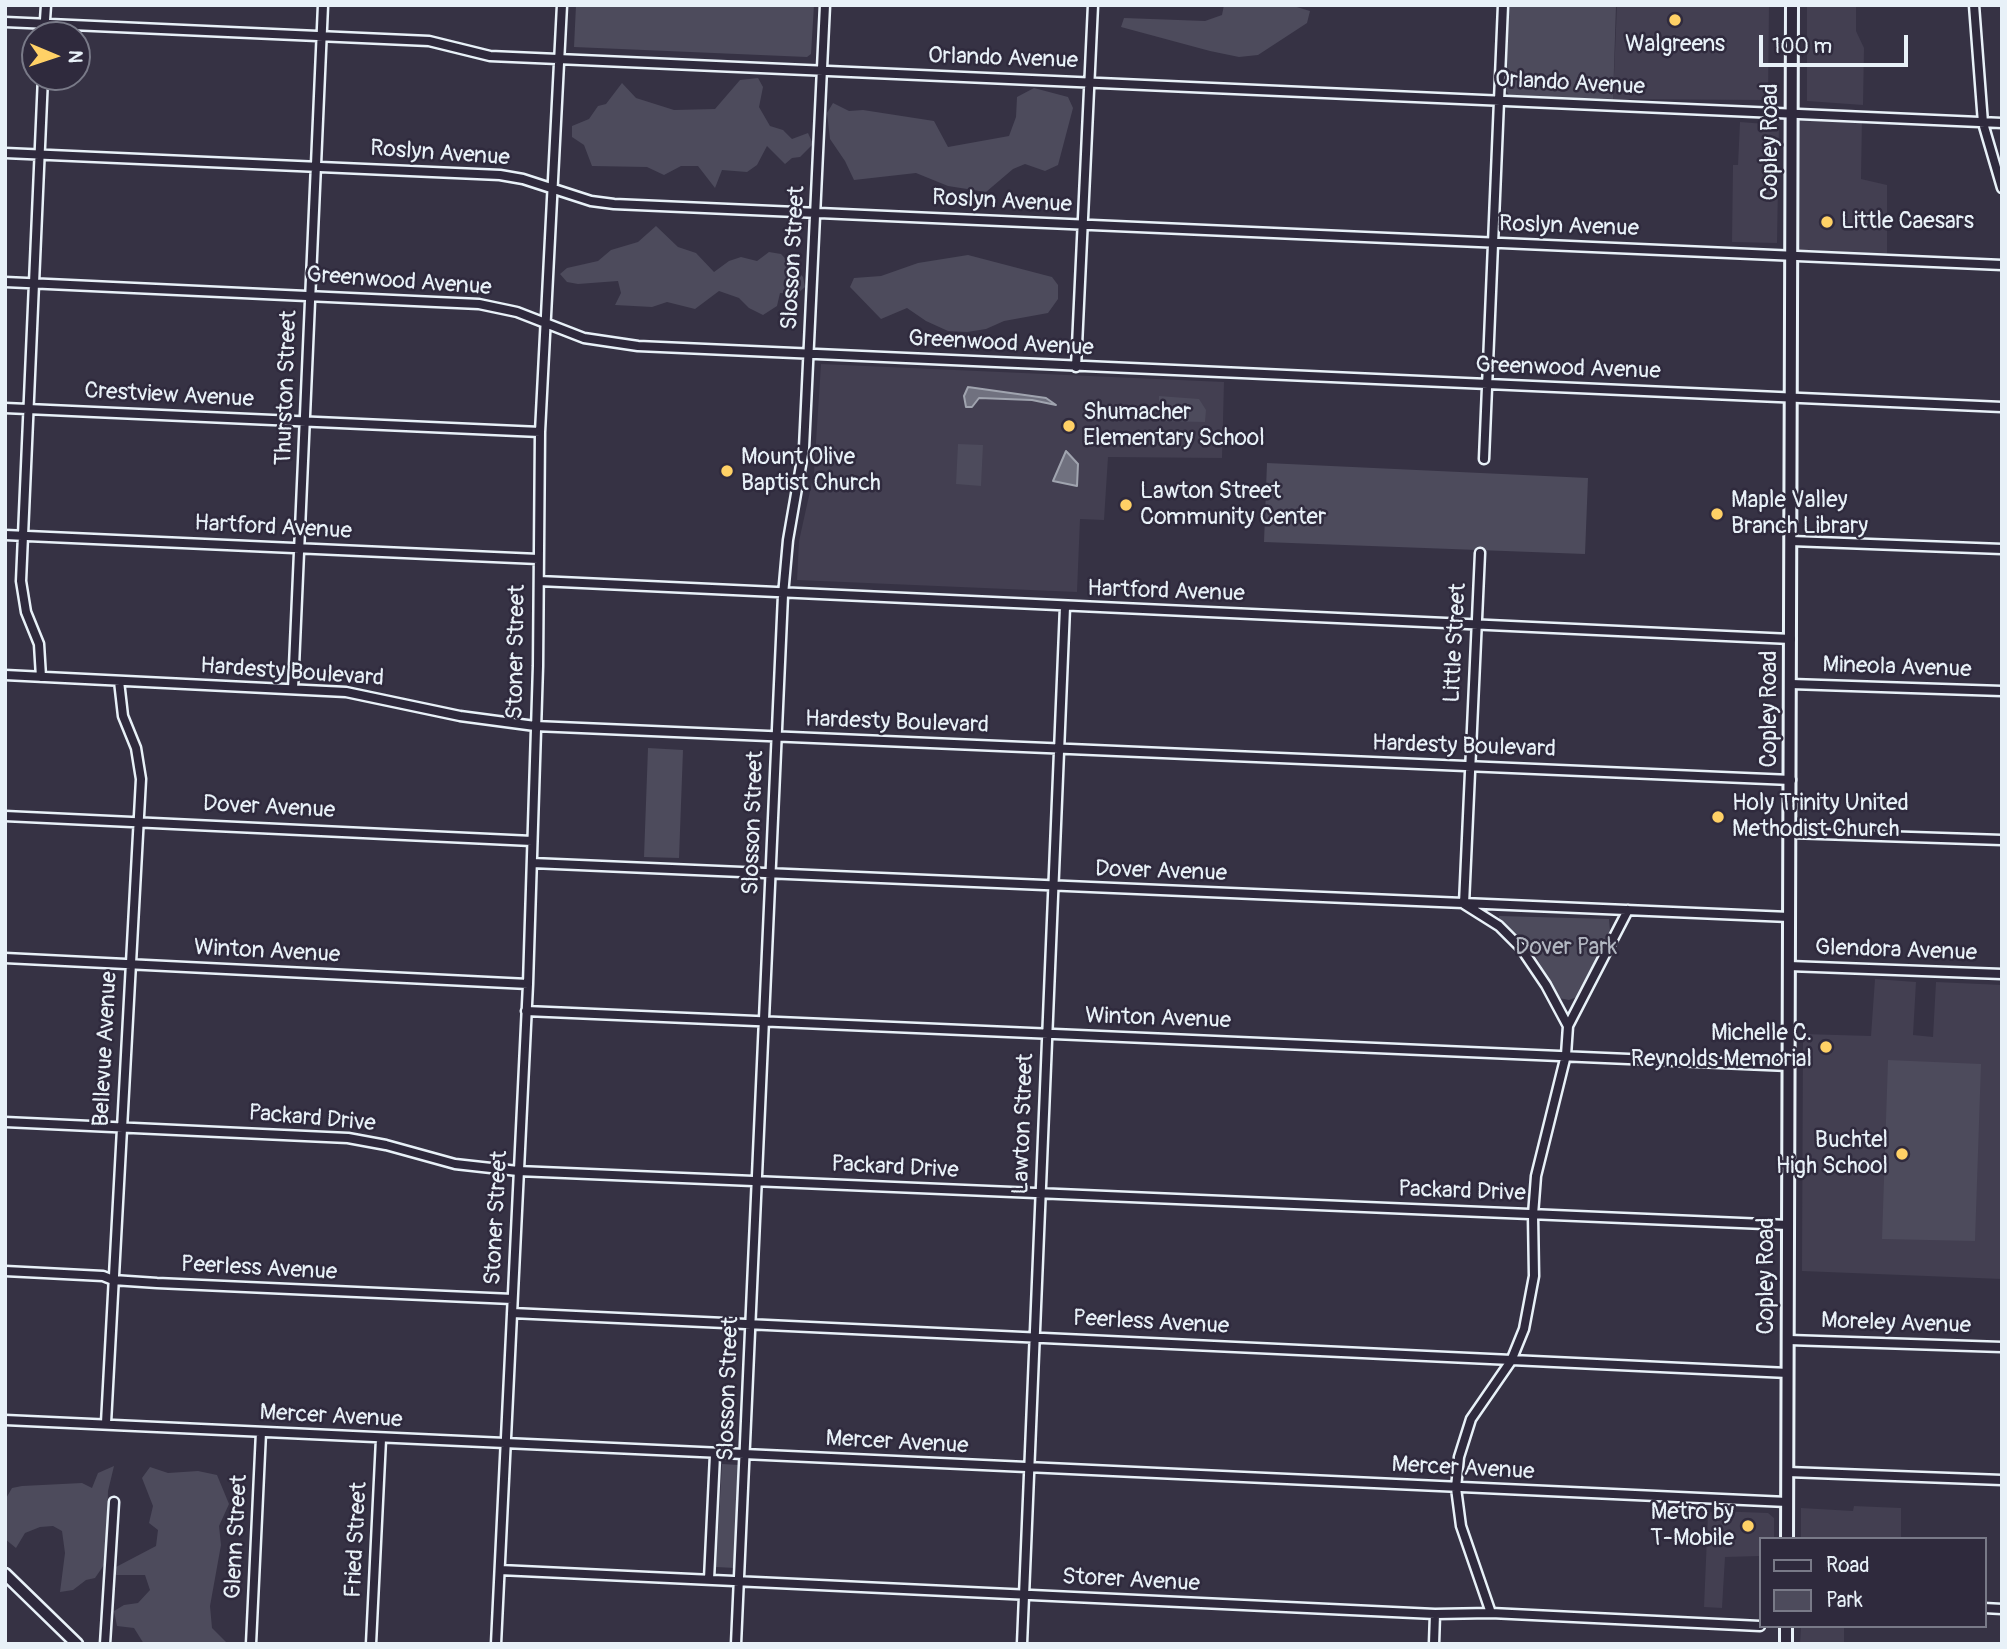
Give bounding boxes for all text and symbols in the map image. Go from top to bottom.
marker: Walgreens [1667,12,1683,28]
north arrow [21,21,91,91]
scale bar [1762,21,1911,65]
place label: Walgreens [1625,31,1725,59]
text: 100 m [1772,33,1832,60]
street label: Orlando Avenue [927,43,1079,75]
text: N [63,50,87,63]
street label: Orlando Avenue [1494,66,1646,102]
street label: Copley Road [1757,84,1785,200]
street label: Roslyn Avenue [369,135,511,173]
street label: Slosson Street [776,185,812,331]
street label: Roslyn Avenue [931,185,1073,219]
place label: Little Caesars [1841,208,1974,236]
street label: Roslyn Avenue [1499,211,1639,243]
marker: Little Caesars [1819,214,1835,230]
street label: Greenwood Avenue [306,262,492,302]
street label: Thurston Street [270,310,304,466]
street label: Greenwood Avenue [908,325,1094,363]
street label: Greenwood Avenue [1475,352,1661,386]
street label: Crestview Avenue [83,378,255,414]
place label: Shumacher Elementary School [1083,399,1265,453]
marker: Shumacher Elementary School [1061,418,1077,434]
place label: Mount Olive Baptist Church [741,444,881,498]
marker: Mount Olive Baptist Church [719,463,735,479]
place label: Lawton Street Community Center [1140,478,1326,532]
place label: Maple Valley Branch Library [1731,487,1868,541]
marker: Lawton Street Community Center [1118,497,1134,513]
marker: Maple Valley Branch Library [1709,506,1725,522]
street label: Hartford Avenue [194,510,352,546]
street label: Hartford Avenue [1087,575,1245,609]
street label: Little Street [1439,582,1473,704]
street label: Stoner Street [502,584,532,720]
street label: Copley Road [1756,651,1784,767]
street label: Mineola Avenue [1822,652,1972,684]
street label: Hardesty Boulevard [199,653,385,693]
street label: Hardesty Boulevard [805,706,989,740]
street label: Hardesty Boulevard [1372,730,1556,764]
street label: Slosson Street [738,750,770,896]
place label: Holy Trinity United Methodist Church [1732,790,1909,844]
street label: Dover Avenue [202,791,336,825]
marker: Holy Trinity United Methodist Church [1710,809,1726,825]
street label: Dover Avenue [1094,856,1228,888]
street label: Winton Avenue [193,934,341,970]
park label: Dover Park [1515,934,1617,962]
street label: Glendora Avenue [1814,934,1978,968]
street label: Bellevue Avenue [88,971,124,1127]
street label: Winton Avenue [1084,1003,1232,1035]
place label: Michelle C. Reynolds Memorial [1631,1020,1812,1074]
marker: Michelle C. Reynolds Memorial [1818,1039,1834,1055]
street label: Lawton Street [1008,1053,1040,1195]
street label: Packard Drive [247,1100,377,1138]
place label: Buchtel High School [1776,1127,1888,1181]
marker: Buchtel High School [1894,1146,1910,1162]
street label: Stoner Street [480,1150,514,1286]
street label: Packard Drive [831,1151,959,1185]
street label: Packard Drive [1398,1176,1526,1208]
street label: Copley Road [1753,1218,1781,1334]
street label: Peerless Avenue [180,1251,338,1287]
street label: Peerless Avenue [1072,1305,1230,1341]
street label: Moreley Avenue [1820,1308,1972,1340]
street label: Slosson Street [713,1316,745,1462]
street label: Mercer Avenue [259,1399,403,1435]
street label: Mercer Avenue [825,1425,969,1461]
street label: Mercer Avenue [1391,1451,1535,1487]
street label: Glenn Street [220,1474,254,1600]
street label: Fried Street [340,1481,374,1599]
place label: Metro by T-Mobile [1650,1499,1734,1553]
marker: Metro by T-Mobile [1740,1518,1756,1534]
legend [1758,1537,1986,1628]
text: Road [1826,1552,1870,1579]
street label: Storer Avenue [1061,1564,1201,1598]
text: Park [1826,1587,1863,1614]

